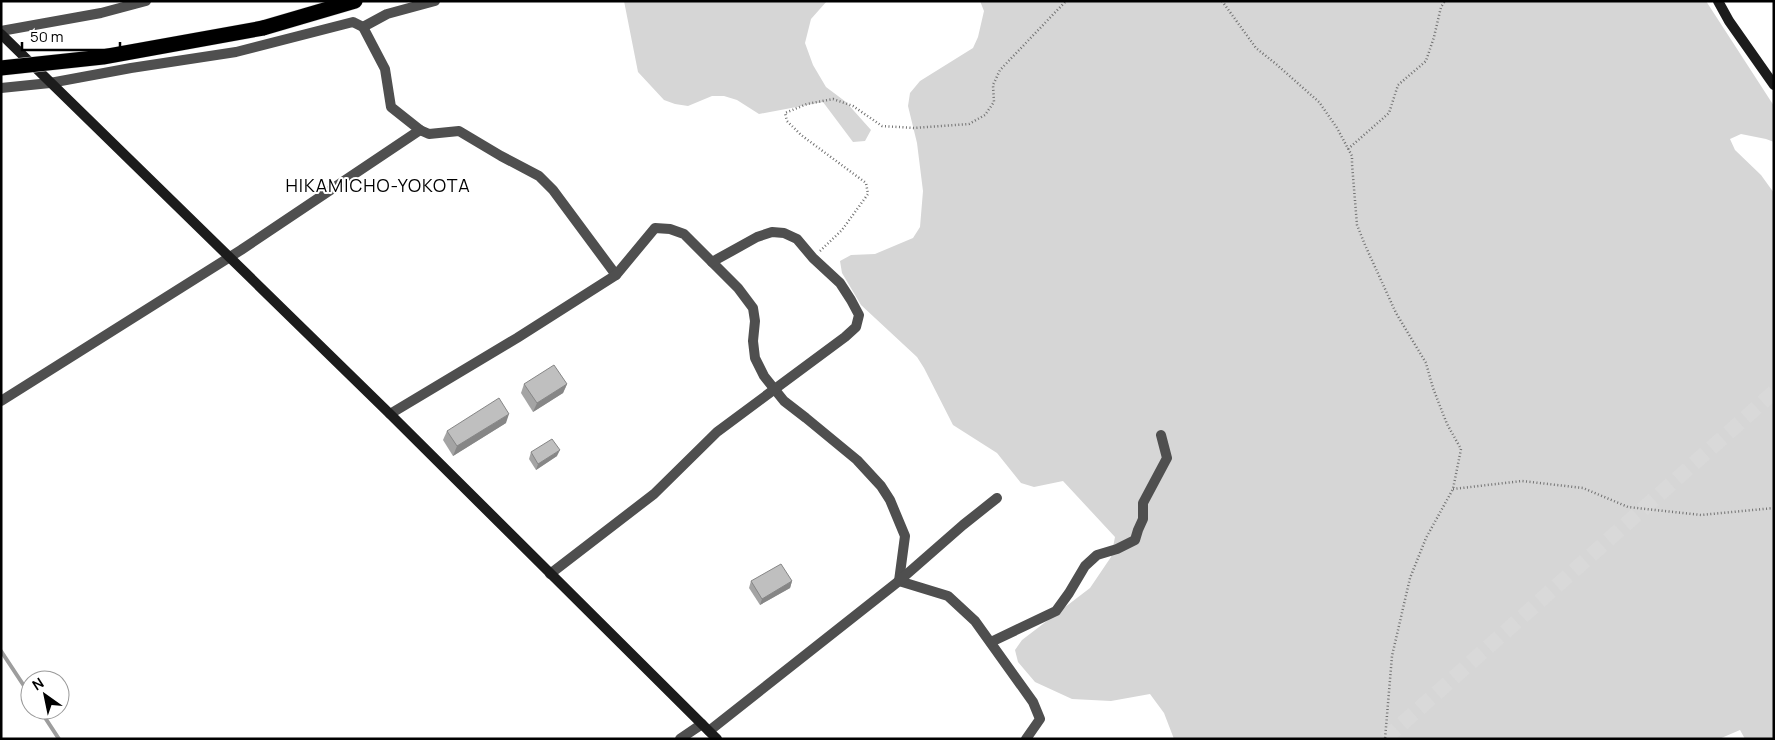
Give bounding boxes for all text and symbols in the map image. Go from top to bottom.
scale bar [22,20,120,52]
text: 50 m [30,26,64,47]
district label: HIKAMICHO-YOKOTA [285,173,471,197]
north arrow [20,670,70,720]
text: N [28,673,47,694]

